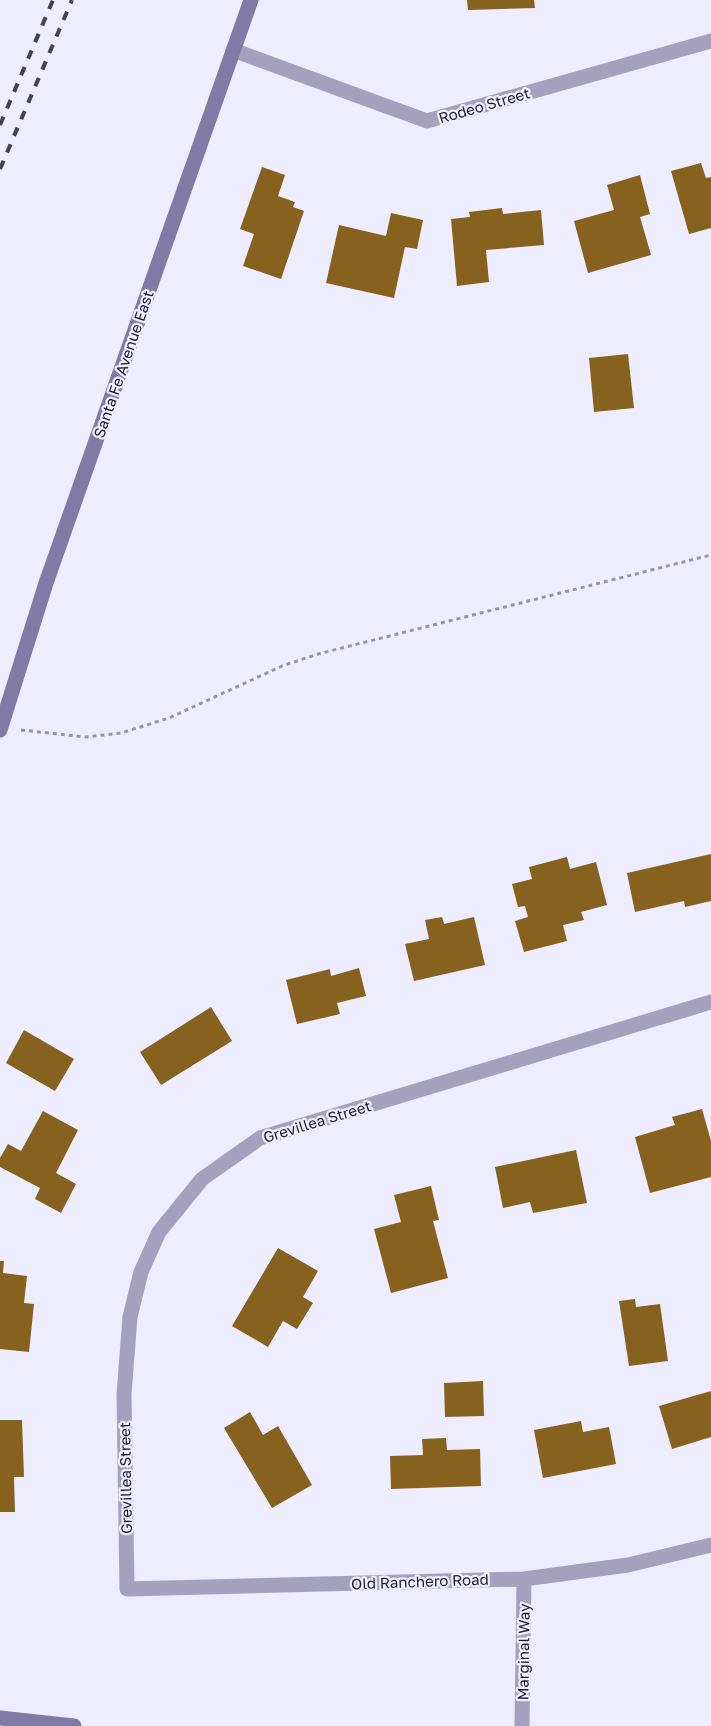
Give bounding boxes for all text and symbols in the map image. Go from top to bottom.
street label: Rodeo Street [436,83,532,127]
street label: Santa Fe Avenue East [89,288,157,440]
street label: Grevillea Street [261,1096,373,1146]
street label: Grevillea Street [115,1422,135,1534]
street label: Old Ranchero Road [351,1570,489,1592]
street label: Marginal Way [513,1603,533,1701]

